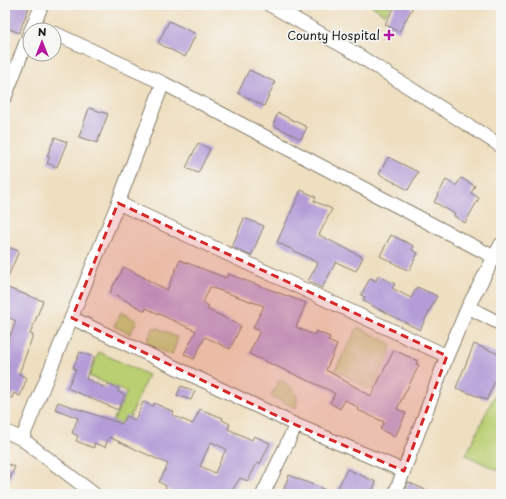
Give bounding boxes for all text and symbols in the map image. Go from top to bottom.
north arrow [22,22,62,62]
text: N [38,23,47,40]
place label: County Hospital [287,26,380,44]
marker: County Hospital [383,29,395,41]

